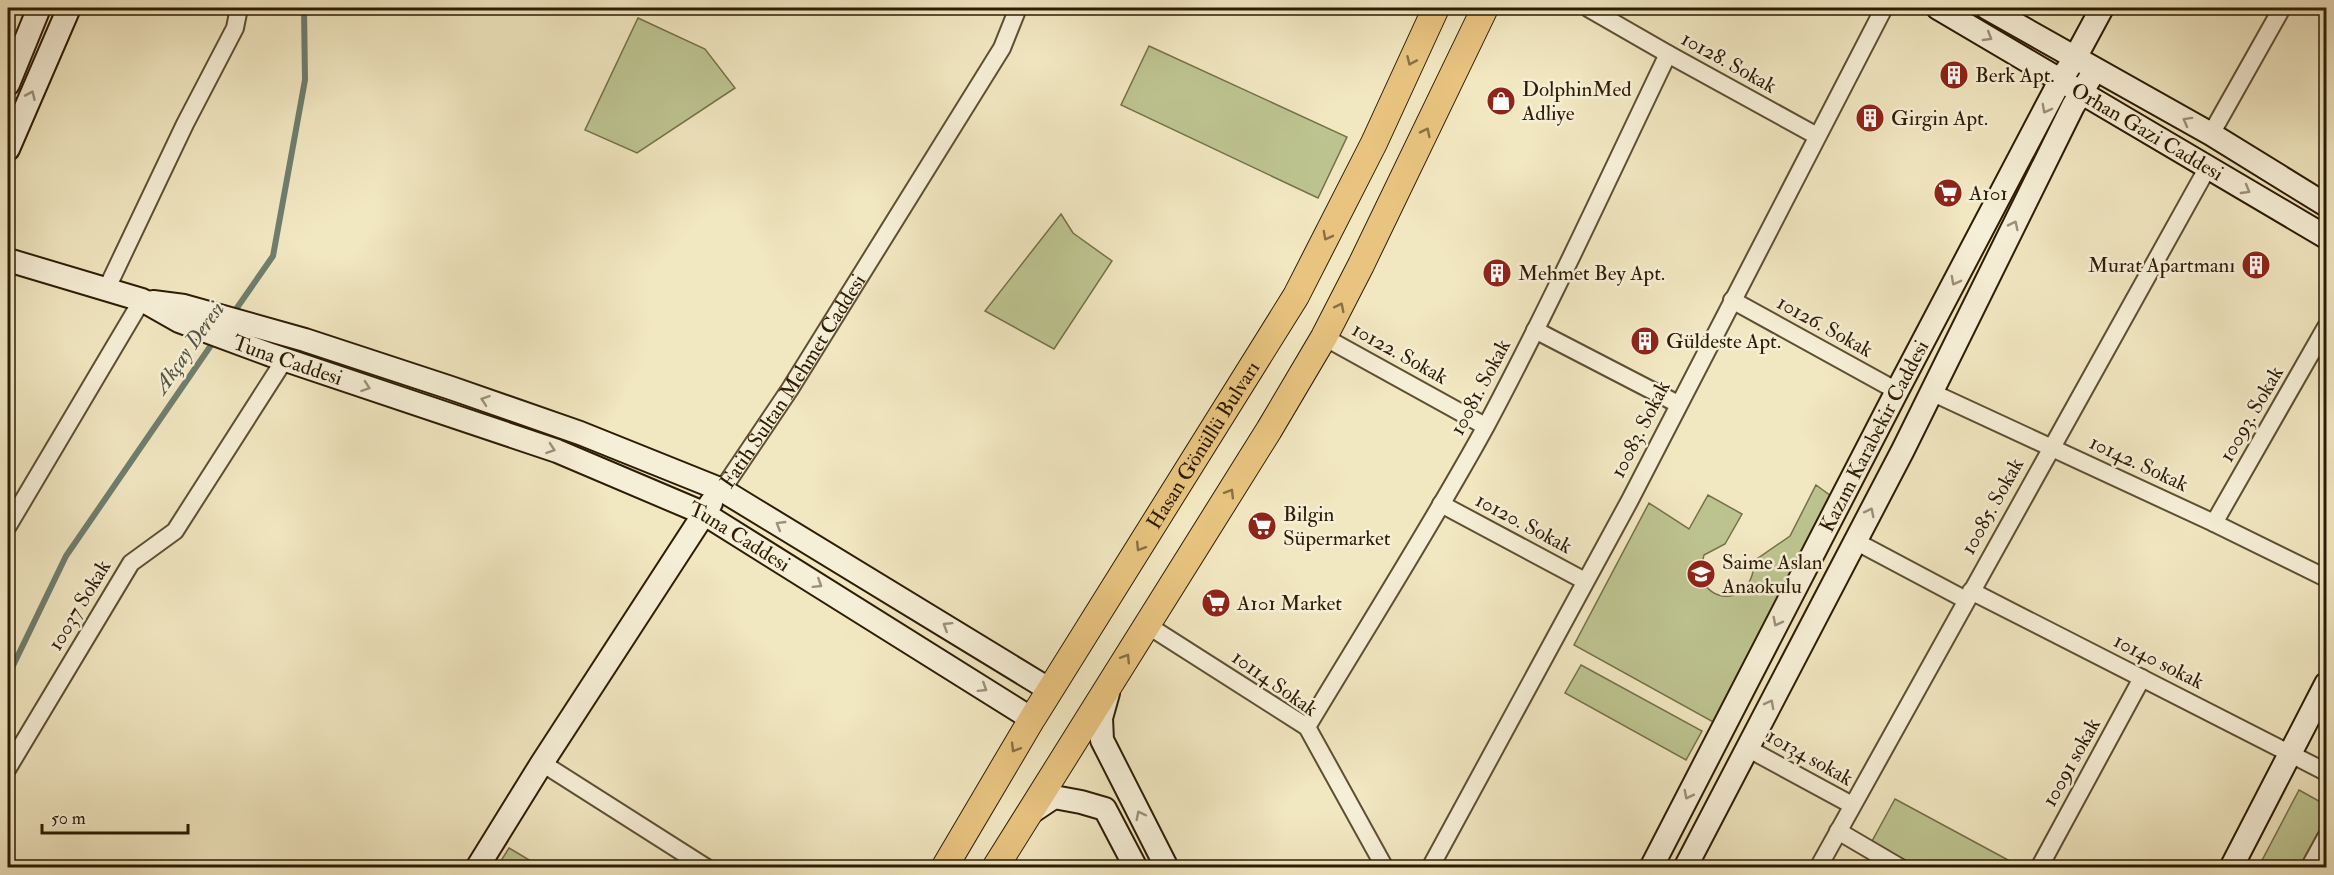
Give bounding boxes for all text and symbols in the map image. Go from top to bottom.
street label: 10128. Sokak [1676,25,1781,100]
one-way arrow [1982,30,1992,42]
one-way arrow [1407,54,1419,65]
building icon: Berk Apt. [1938,59,1970,91]
place label: Berk Apt. [1975,62,2055,89]
place label: DolphinMed Adliye [1521,76,1632,127]
street label: Orhan Gazi Caddesi [2066,76,2228,188]
shop icon: DolphinMed Adliye [1485,85,1517,117]
one-way arrow [24,90,36,101]
building icon: Girgin Apt. [1854,102,1886,134]
one-way arrow [2041,103,2053,114]
place label: Girgin Apt. [1891,105,1988,132]
one-way arrow [2182,117,2193,128]
one-way arrow [1419,127,1431,138]
supermarket icon: A101 [1932,177,1964,209]
place label: A101 [1968,180,2008,207]
one-way arrow [2240,182,2250,194]
one-way arrow [2007,221,2019,232]
one-way arrow [1323,230,1334,241]
building icon: Murat Apartmanı [2240,249,2272,281]
place label: Murat Apartmanı [2088,252,2235,279]
building icon: Mehmet Bey Apt. [1481,257,1513,289]
place label: Mehmet Bey Apt. [1518,260,1665,287]
street label: Fatih Sultan Mehmet Caddesi [714,269,872,494]
one-way arrow [1950,275,1962,286]
street label: 10126. Sokak [1772,289,1877,364]
water label: Akçay Deresi [146,296,231,401]
one-way arrow [1333,302,1344,313]
street label: 10122. Sokak [1347,316,1452,391]
building icon: Güldeste Apt. [1629,325,1661,357]
place label: Güldeste Apt. [1666,328,1781,355]
street label: Tuna Caddesi [229,329,346,392]
street label: 10081. Sokak [1444,335,1517,440]
street label: Kazım Karabekir Caddesi [1813,335,1936,537]
street label: Hasan Gönüllü Bulvarı [1141,356,1266,534]
street label: 10093. Sokak [2213,361,2290,467]
street label: 10083. Sokak [1604,376,1676,482]
one-way arrow [360,379,371,392]
one-way arrow [480,395,491,408]
street label: 10142. Sokak [2085,429,2193,498]
one-way arrow [545,441,556,454]
street label: 10085. Sokak [1955,453,2030,559]
street label: 10120. Sokak [1471,487,1577,560]
one-way arrow [1223,488,1234,499]
street label: Tuna Caddesi [685,496,795,578]
place label: Bilgin Süpermarket [1283,501,1391,552]
one-way arrow [1863,508,1874,519]
supermarket icon: Bilgin Süpermarket [1246,510,1278,542]
one-way arrow [776,520,786,532]
one-way arrow [1136,541,1148,551]
place label: Saime Aslan Anaokulu [1721,549,1823,600]
street label: 10037 Sokak [42,555,117,656]
school or university icon: Saime Aslan Anaokulu [1685,558,1717,590]
one-way arrow [812,576,822,588]
supermarket icon: A101 Market [1200,587,1232,619]
place label: A101 Market [1236,590,1342,617]
one-way arrow [1773,616,1785,627]
one-way arrow [943,621,953,633]
street label: 10140 sokak [2109,627,2208,696]
street label: 10114 Sokak [1226,644,1323,723]
one-way arrow [1119,654,1131,664]
one-way arrow [976,681,987,692]
one-way arrow [1763,699,1774,710]
street label: 10091 sokak [2036,713,2107,811]
street label: 10134 sokak [1762,723,1858,792]
one-way arrow [1010,742,1022,752]
one-way arrow [1684,789,1695,800]
scale bar [42,797,188,835]
text: 50 m [51,807,86,830]
one-way arrow [1136,811,1147,822]

